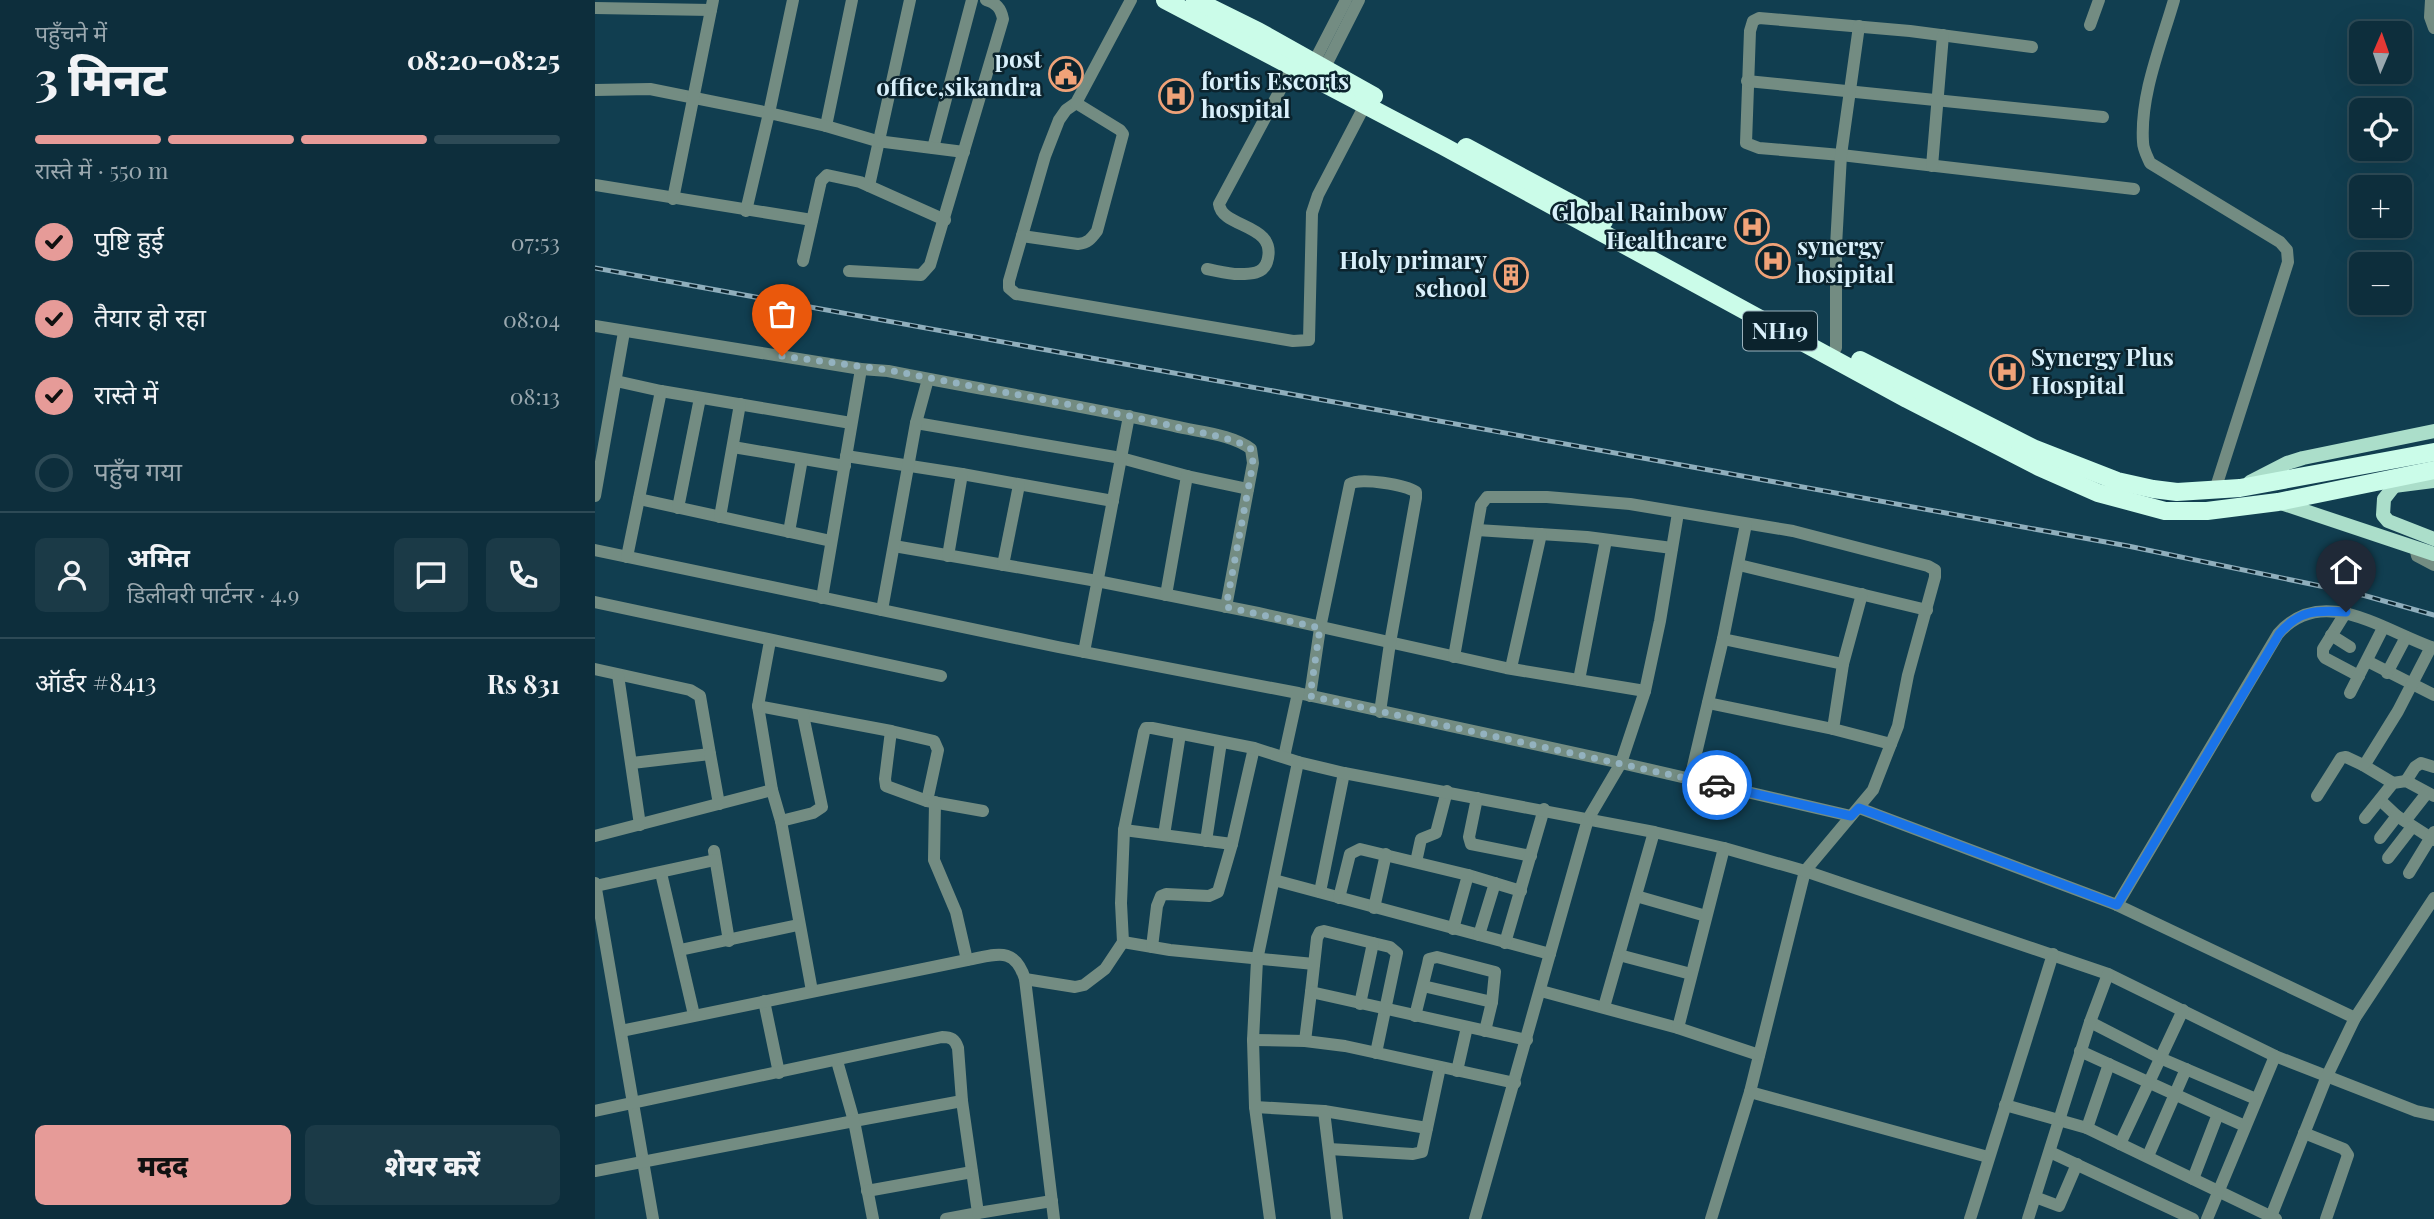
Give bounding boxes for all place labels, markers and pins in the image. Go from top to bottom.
place label: post office,sikandra [876,42,1043,102]
public building icon: post office,sikandra [1047,55,1085,93]
place label: fortis Escorts hospital [1201,64,1349,124]
hospital icon: fortis Escorts hospital [1157,77,1195,115]
place label: Global Rainbow Healthcare [1552,195,1727,255]
hospital icon: Global Rainbow Healthcare [1733,208,1771,246]
place label: synergy hosipital [1797,229,1895,289]
hospital icon: synergy hosipital [1754,242,1792,280]
place label: Holy primary school [1339,243,1488,303]
building icon: Holy primary school [1492,256,1530,294]
pin [752,284,812,356]
place label: Synergy Plus Hospital [2031,340,2174,400]
hospital icon: Synergy Plus Hospital [1988,353,2026,391]
pin [2316,540,2376,612]

